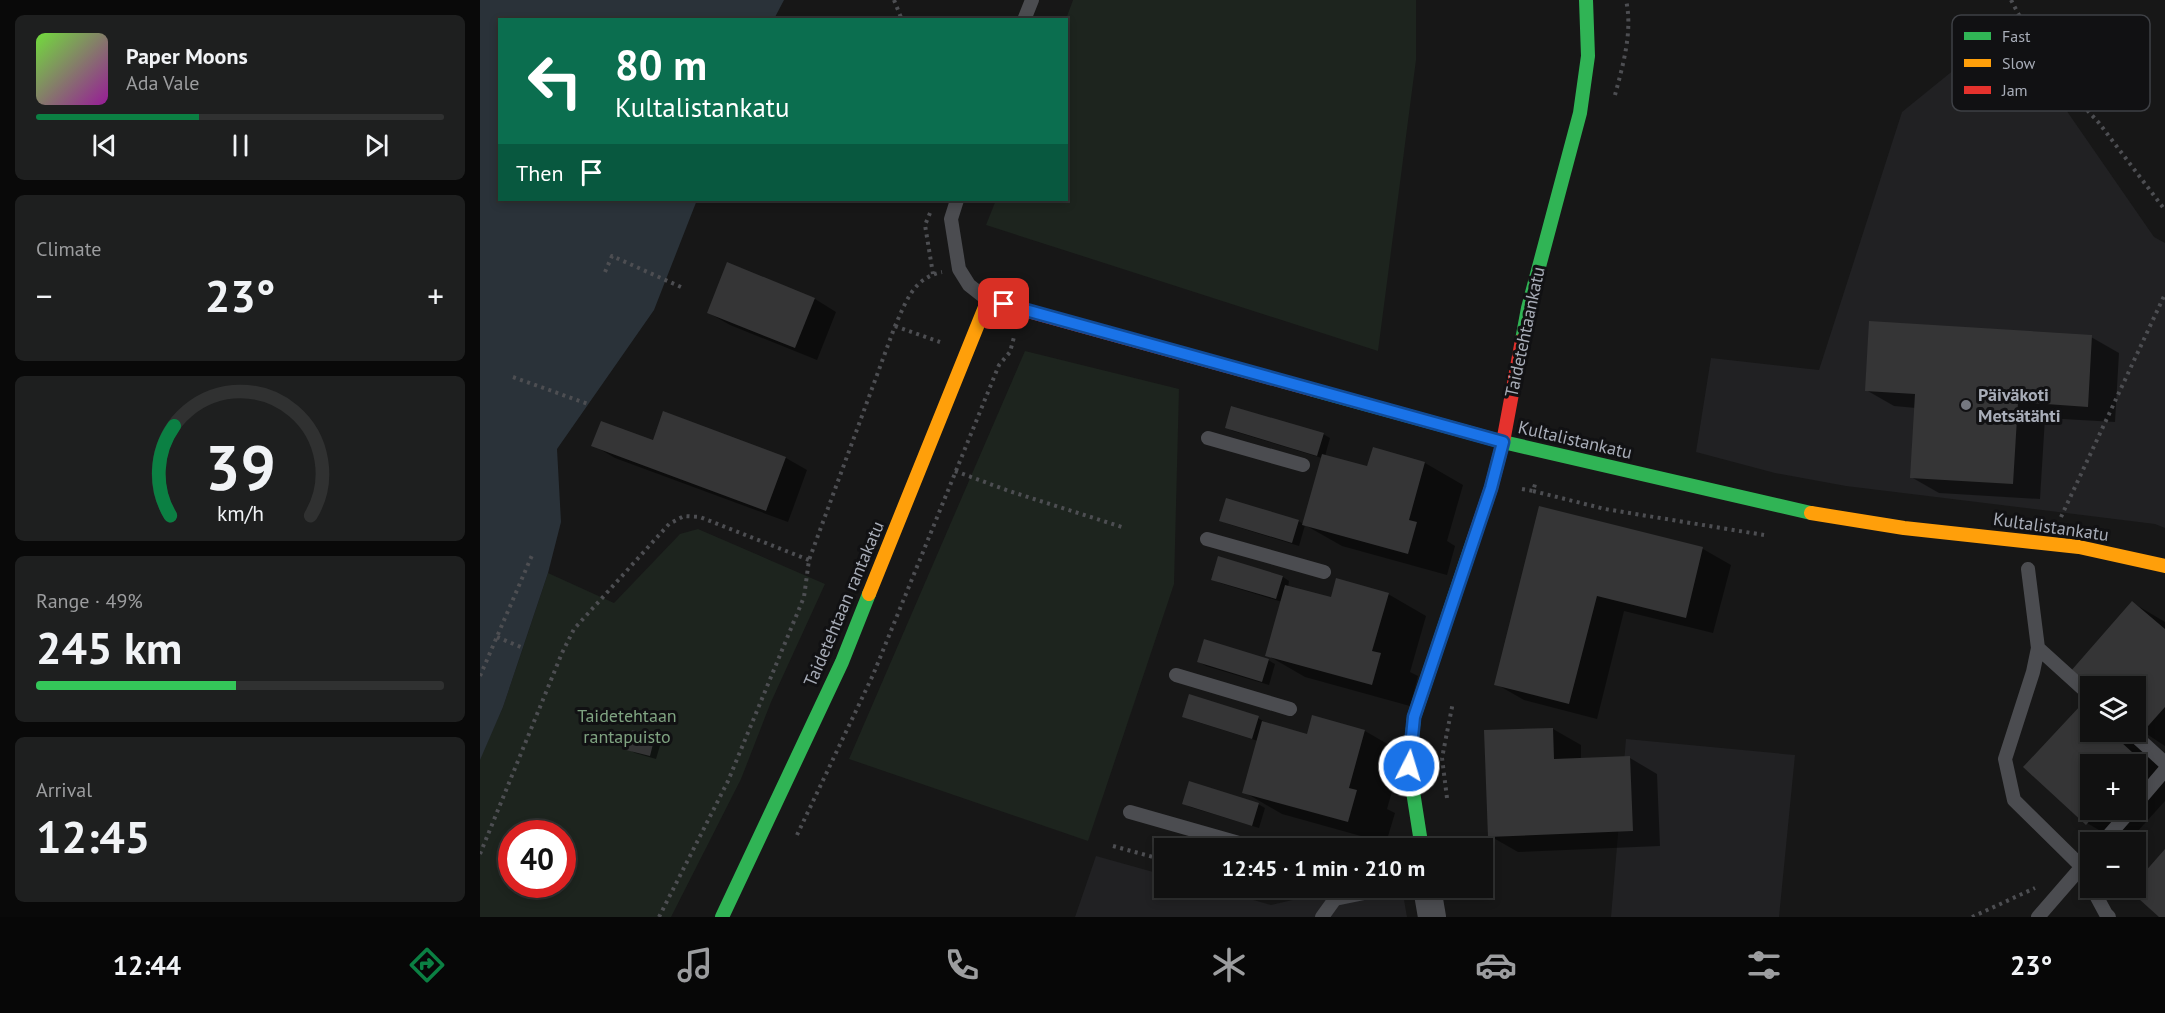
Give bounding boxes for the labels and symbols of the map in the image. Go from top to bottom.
legend [1952,15,2150,111]
text: Fast [2002,26,2031,46]
text: Slow [2002,53,2036,73]
text: Jam [2001,80,2028,100]
street label: Taidetehtaankatu [1499,265,1550,399]
pin [978,278,1029,329]
place label: Päiväkoti Metsätähti [1978,383,2061,427]
marker: Päiväkoti Metsätähti [1959,398,1973,412]
street label: Kultalistankatu [1516,415,1634,464]
street label: Kultalistankatu [1992,507,2110,546]
street label: Taidetehtaan rantakatu [798,518,889,690]
park label: Taidetehtaan rantapuisto [577,704,677,748]
position arrow [1377,734,1441,798]
speed limit sign: 40 [498,820,576,898]

